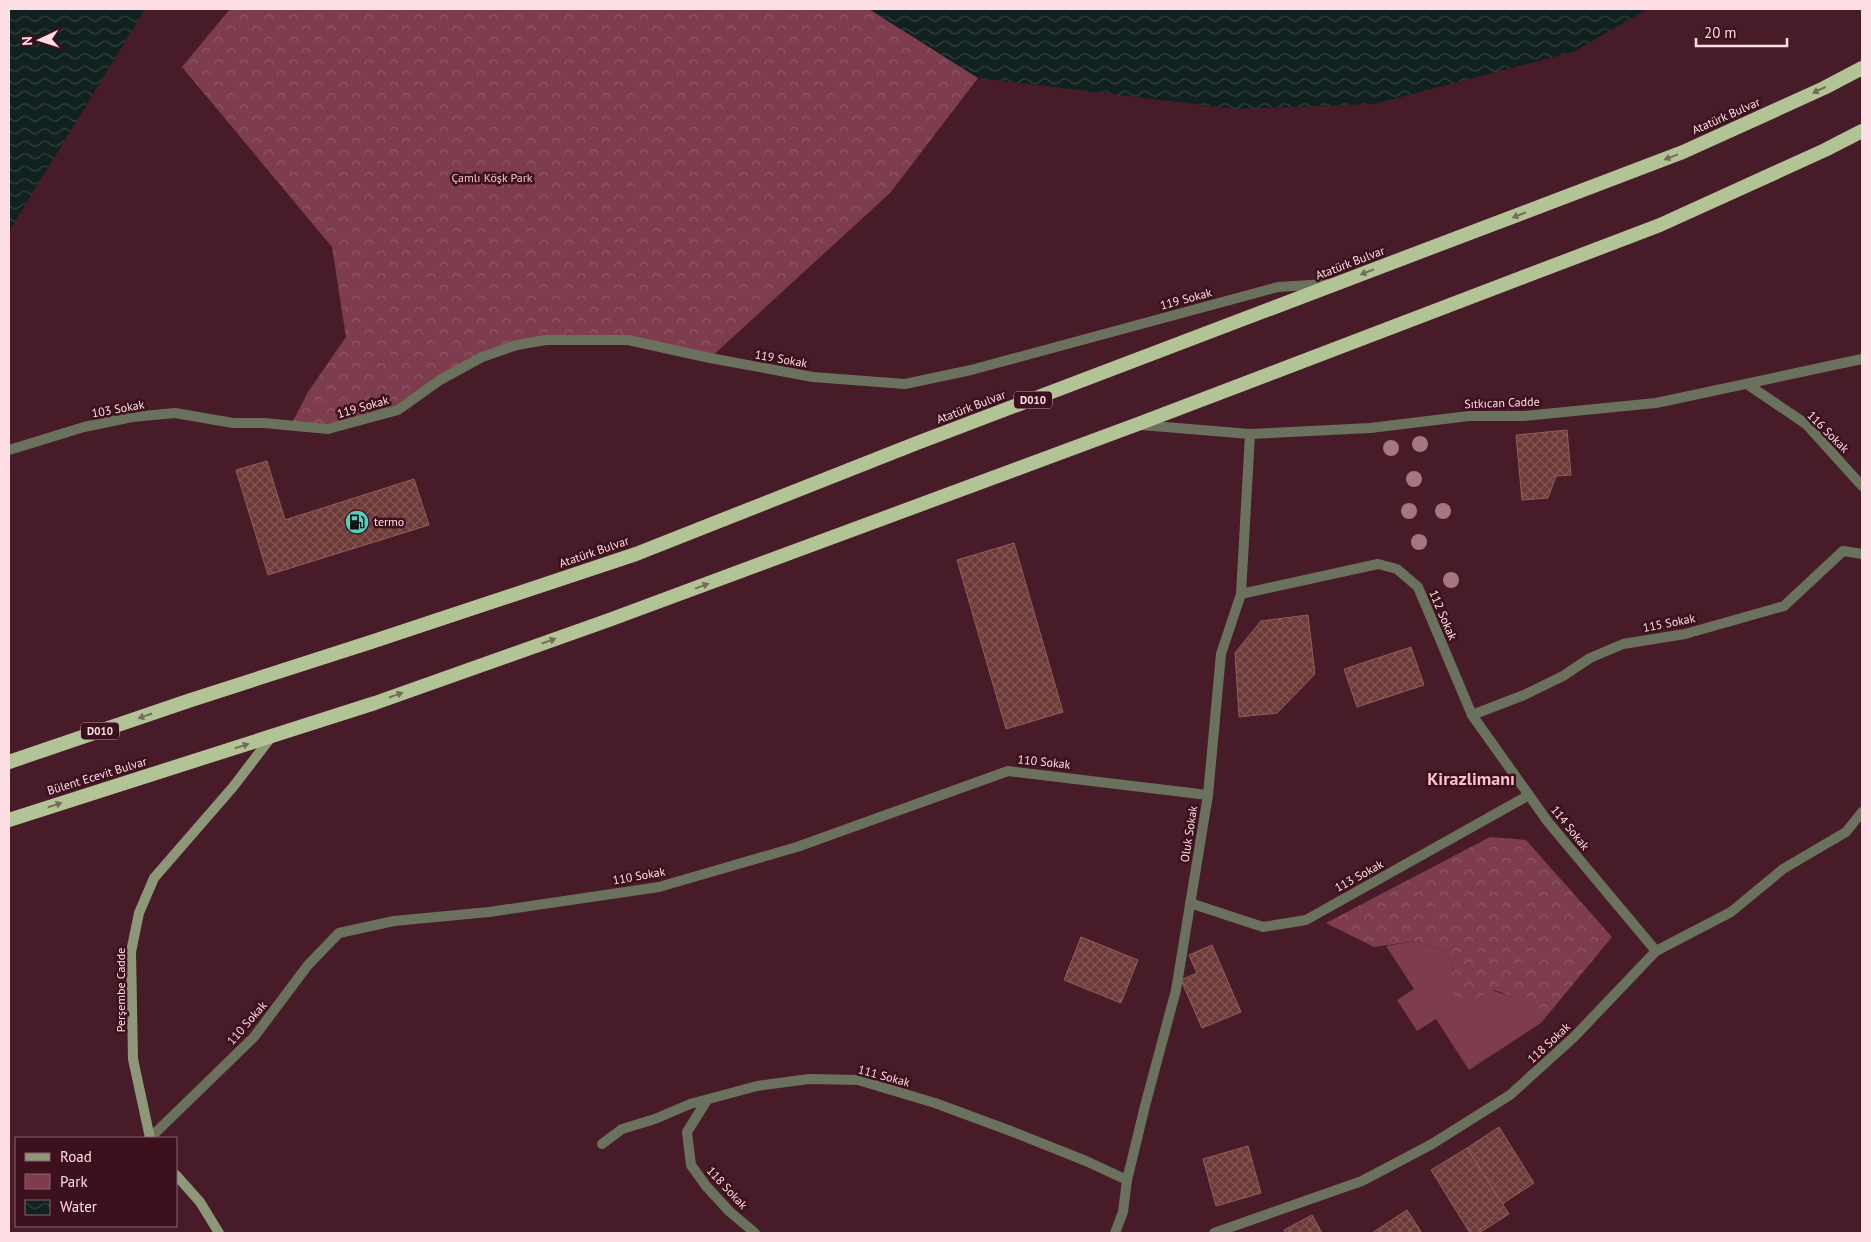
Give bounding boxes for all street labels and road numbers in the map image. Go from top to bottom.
street label: Atatürk Bulvar [1689,94,1762,137]
street label: Atatürk Bulvar [1313,242,1387,283]
street label: 119 Sokak [1158,284,1214,313]
street label: 119 Sokak [754,347,809,371]
street label: Atatürk Bulvar [934,386,1008,427]
street label: 119 Sokak [335,392,391,421]
road number: D010 [1014,392,1052,408]
street label: Sıtkıcan Cadde [1464,394,1540,411]
street label: 103 Sokak [90,396,146,421]
street label: 116 Sokak [1804,408,1853,456]
street label: Atatürk Bulvar [557,533,631,570]
street label: 112 Sokak [1426,587,1461,642]
street label: 115 Sokak [1641,610,1697,635]
road number: D010 [81,722,119,739]
street label: 110 Sokak [1017,751,1071,772]
street label: Bülent Ecevit Bulvar [45,753,148,798]
street label: 114 Sokak [1548,802,1593,853]
street label: Oluk Sokak [1177,804,1200,863]
street label: 113 Sokak [1332,856,1386,895]
street label: 110 Sokak [611,863,667,888]
street label: Perşembe Cadde [113,948,128,1032]
street label: 110 Sokak [224,998,270,1048]
street label: 118 Sokak [1524,1019,1573,1066]
street label: 111 Sokak [857,1061,912,1090]
street label: 118 Sokak [704,1163,751,1212]

